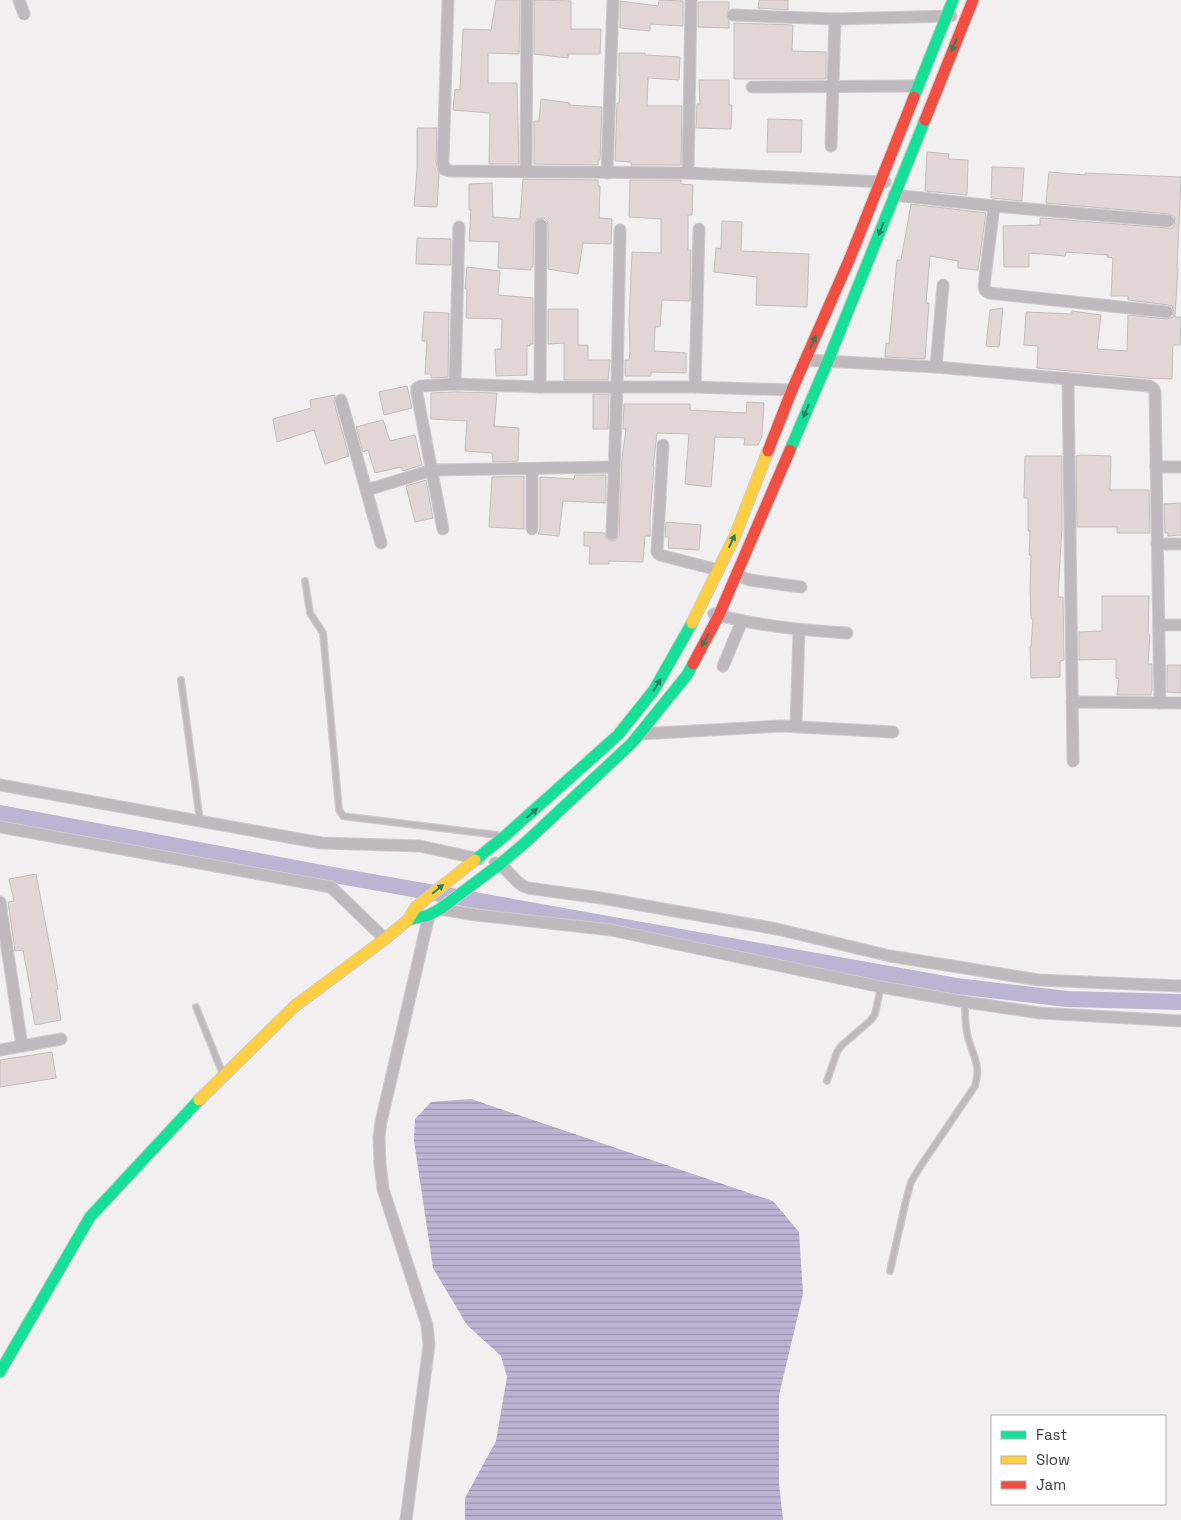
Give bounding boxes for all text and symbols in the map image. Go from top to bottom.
one-way arrow [949,38,957,52]
one-way arrow [877,221,884,236]
one-way arrow [809,335,817,349]
one-way arrow [802,404,810,418]
one-way arrow [728,534,736,548]
one-way arrow [701,633,710,647]
one-way arrow [652,678,661,691]
one-way arrow [525,807,537,819]
one-way arrow [431,883,444,894]
legend [991,1415,1166,1505]
text: Fast [1036,1425,1067,1444]
text: Slow [1036,1450,1070,1469]
text: Jam [1036,1475,1066,1494]

